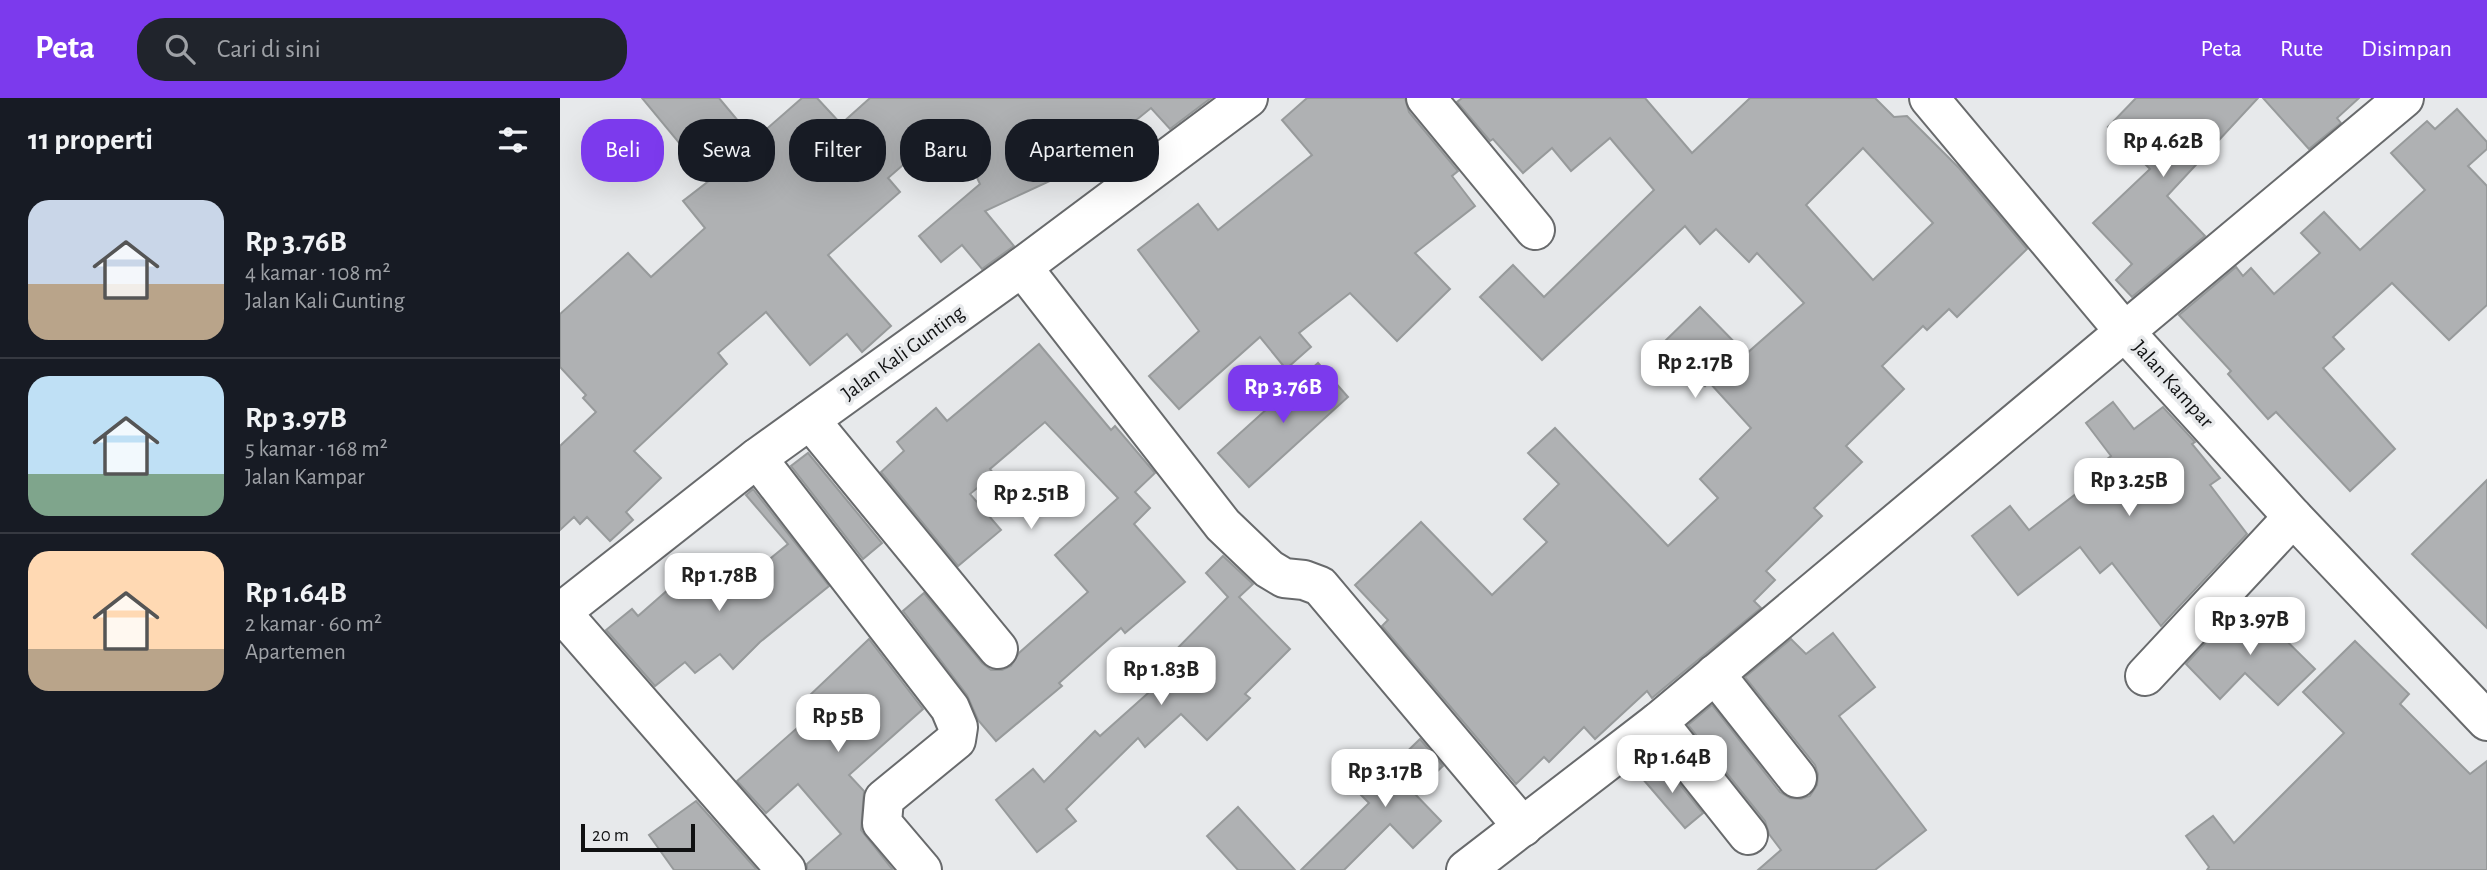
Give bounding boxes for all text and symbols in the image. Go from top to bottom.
search box [137,18,627,81]
icon: search [161,30,199,68]
text: Peta [35,32,95,65]
text: Cari di sini [217,36,321,62]
text: Peta [2201,37,2242,61]
text: Rute [2280,37,2323,61]
text: Disimpan [2361,37,2452,61]
chip: Beli [581,119,664,182]
chip: Sewa [678,119,775,182]
chip: Filter [789,119,886,182]
chip: Baru [900,119,991,182]
chip: Apartemen [1005,119,1159,182]
pin: Rp 4.62B [2091,120,2235,179]
icon: filters [494,121,532,159]
text: 11 properti [28,125,153,155]
text: Rp 4.62B [2123,130,2203,153]
text: Rp 3.76B [245,227,347,257]
icon: home [84,228,168,312]
text: 4 kamar · 108 m² [245,262,391,285]
text: Jalan Kali Gunting [245,290,405,313]
street label: Jalan Kali Gunting [838,301,969,404]
street label: Jalan Kampar [2129,336,2218,432]
pin: Rp 2.17B [1623,341,1767,400]
text: Rp 2.17B [1657,351,1733,374]
pin: Rp 3.76B [1211,366,1355,425]
text: Rp 3.76B [1244,376,1322,399]
text: Rp 3.97B [245,403,347,433]
icon: home [84,404,168,488]
text: 5 kamar · 168 m² [245,438,388,461]
pin: Rp 3.25B [2057,458,2201,518]
text: Jalan Kampar [245,466,365,489]
text: Rp 3.25B [2090,469,2168,492]
pin: Rp 2.51B [959,472,1103,531]
text: Rp 2.51B [993,482,1069,505]
pin: Rp 1.78B [647,554,791,613]
text: Rp 1.78B [681,564,757,587]
text: Rp 1.64B [245,578,347,608]
icon: home [84,579,168,663]
pin: Rp 3.97B [2178,598,2322,657]
text: Rp 3.97B [2211,608,2289,631]
text: 2 kamar · 60 m² [245,613,382,636]
text: Apartemen [245,641,346,664]
pin: Rp 1.83B [1089,648,1233,707]
text: Rp 1.83B [1123,658,1199,681]
pin: Rp 5B [789,694,887,754]
text: Rp 5B [812,705,864,728]
pin: Rp 1.64B [1600,736,1744,795]
text: Rp 1.64B [1633,746,1711,769]
pin: Rp 3.17B [1313,750,1457,809]
text: Rp 3.17B [1347,760,1423,783]
scale bar [581,821,695,853]
text: 20 m [592,826,629,845]

